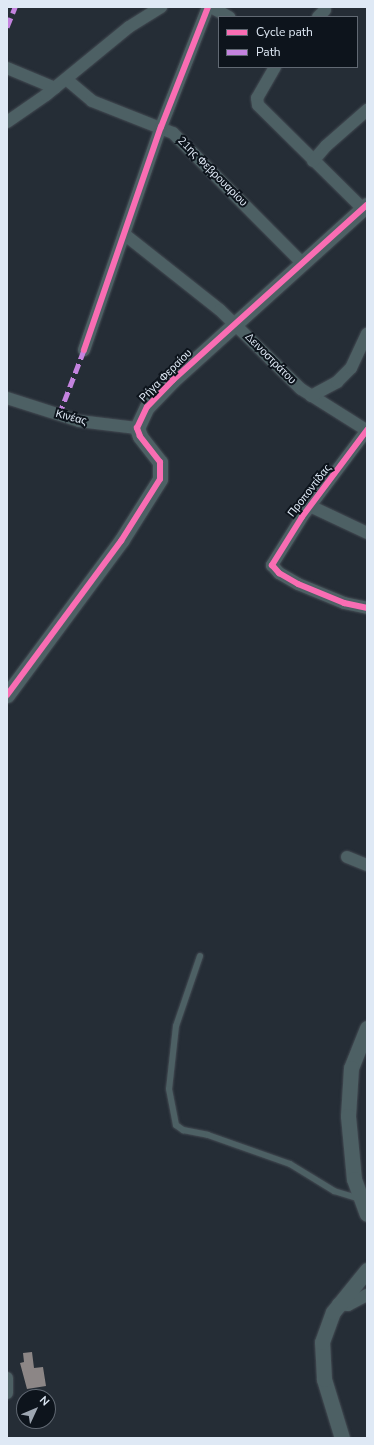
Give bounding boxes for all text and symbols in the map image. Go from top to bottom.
legend [218,16,358,68]
text: Cycle path [256,24,313,40]
text: Path [256,44,281,60]
street label: 21ης Φεβρουαρίου [174,134,250,210]
street label: Δεινοστράτου [242,331,298,387]
street label: Ρήγα Φεραίου [137,347,195,405]
street label: Κινέας [54,408,88,428]
street label: Προποντίδας [285,462,335,520]
north arrow [16,1389,56,1429]
text: N [36,1393,53,1409]

